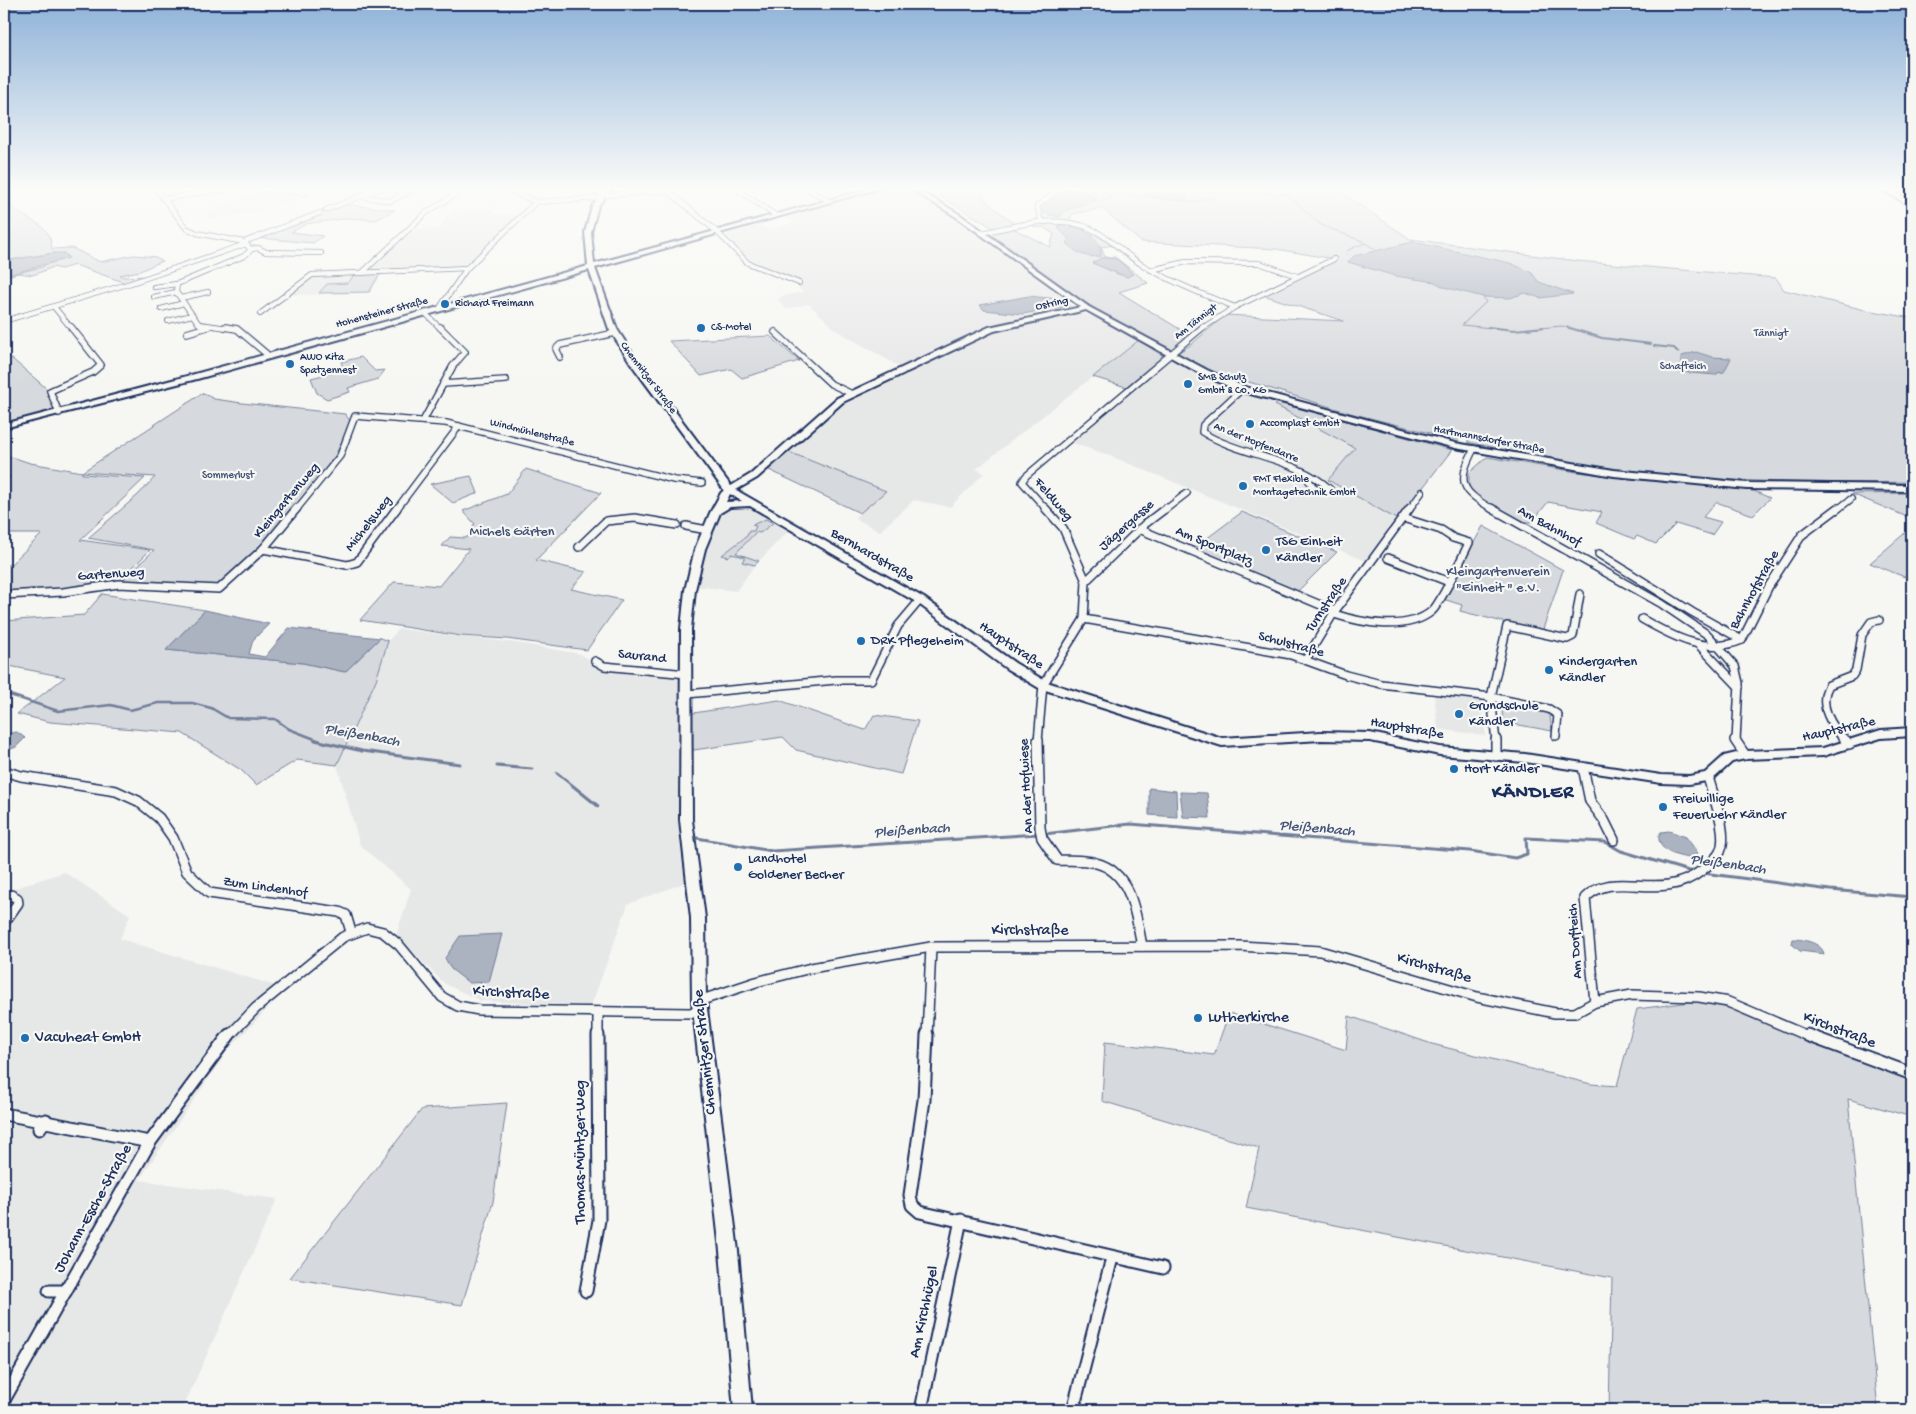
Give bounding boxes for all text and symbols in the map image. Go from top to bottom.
street label: Hohensteiner Straße [335,295,430,331]
street label: Ostring [1035,295,1069,313]
marker: Richard Freimann [439,298,451,310]
place label: Richard Freimann [455,298,535,310]
street label: Am Tännigt [1172,301,1221,342]
marker: CS-Motel [695,322,707,334]
place label: CS-Motel [711,322,752,334]
park label: Tännigt [1753,328,1789,340]
street label: Chemnitzer Straße [617,340,679,416]
place label: AWO Kita Spatzennest [300,352,358,377]
marker: AWO Kita Spatzennest [284,358,296,370]
park label: Schafteich [1660,360,1706,373]
place label: SMB Schulz GmbH & Co. KG [1198,372,1267,397]
marker: SMB Schulz GmbH & Co. KG [1182,378,1194,390]
street label: Windmühlenstraße [489,417,576,449]
marker: Accomplast GmbH [1244,418,1256,430]
place label: Accomplast GmbH [1260,418,1340,430]
street label: An der Hopfendarre [1212,420,1301,466]
street label: Hartmannsdorfer Straße [1433,422,1546,457]
street label: Kleingartenweg [250,459,324,542]
park label: Sommerlust [202,470,256,482]
street label: Feldweg [1029,474,1076,525]
place label: FMT Flexible Montagetechnik GmbH [1252,474,1357,499]
marker: FMT Flexible Montagetechnik GmbH [1237,480,1249,492]
street label: Michelsweg [342,493,396,555]
street label: Jägergasse [1096,496,1159,555]
street label: Am Bahnhof [1514,503,1585,552]
street label: Am Sportplatz [1173,523,1256,571]
park label: Michels Gärten [470,524,555,541]
street label: Bernhardstraße [826,525,918,587]
place label: TSG Einheit Kändler [1275,534,1343,567]
marker: TSG Einheit Kändler [1260,544,1272,556]
street label: Bahnhofstraße [1726,547,1784,633]
street label: Gartenweg [77,564,145,586]
park label: Kleingartenverein "Einheit " e.V. [1446,564,1550,597]
street label: Turnstraße [1302,574,1352,637]
street label: Hauptstraße [975,618,1047,674]
street label: Schulstraße [1256,628,1327,662]
place label: DRK Pflegeheim [870,633,964,650]
marker: DRK Pflegeheim [855,635,867,647]
street label: Saurand [617,646,669,668]
place label: Kindergarten Kändler [1559,654,1637,687]
marker: Kindergarten Kändler [1543,664,1555,676]
place label: Grundschule Kändler [1469,698,1539,731]
marker: Grundschule Kändler [1453,708,1465,720]
street label: Hauptstraße [1801,713,1878,747]
street label: Hauptstraße [1369,714,1446,744]
water label: Pleißenbach [323,721,402,752]
street label: An der Hofwiese [1016,737,1038,834]
place label: Hort Kändler [1464,761,1540,778]
marker: Hort Kändler [1448,763,1460,775]
district label: KÄNDLER [1491,782,1574,805]
place label: Freiwillige Feuerwehr Kändler [1672,791,1787,824]
marker: Freiwillige Feuerwehr Kändler [1657,801,1669,813]
water label: Pleißenbach [1278,817,1357,841]
water label: Pleißenbach [873,819,951,843]
place label: Landhotel Goldener Becher [748,851,845,884]
water label: Pleißenbach [1689,851,1768,879]
marker: Landhotel Goldener Becher [732,861,744,873]
street label: Zum Lindenhof [222,874,310,903]
street label: Am Dorfteich [1565,902,1587,979]
street label: Kirchstraße [992,922,1069,941]
street label: Kirchstraße [1394,949,1474,989]
street label: Kirchstraße [472,982,551,1006]
street label: Chemnitzer Straße [690,988,722,1116]
street label: Kirchstraße [1800,1008,1879,1054]
place label: Lutherkirche [1208,1009,1290,1028]
marker: Lutherkirche [1192,1012,1204,1024]
place label: Vacuheat GmbH [34,1029,142,1048]
marker: Vacuheat GmbH [19,1032,31,1044]
street label: Thomas-Müntzer-Weg [572,1080,591,1225]
street label: Johann-Esche-Straße [51,1141,138,1277]
street label: Am Kirchhügel [906,1264,944,1360]

